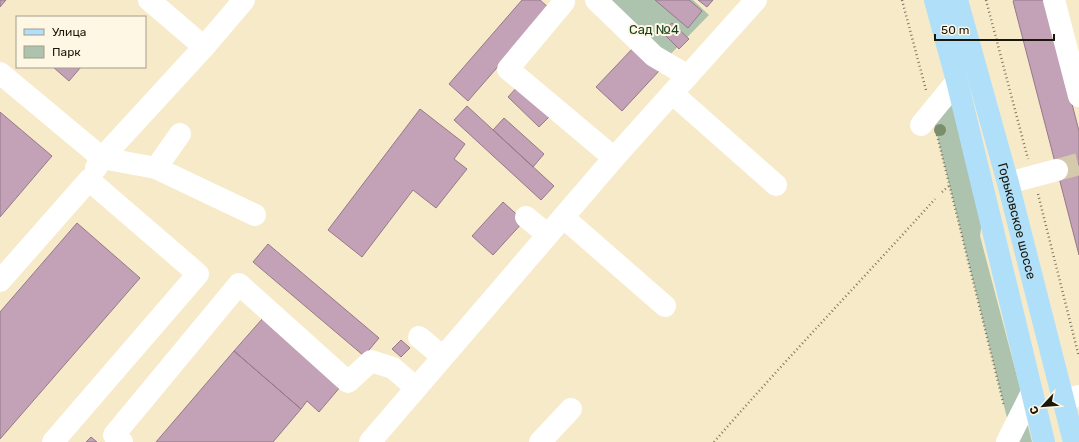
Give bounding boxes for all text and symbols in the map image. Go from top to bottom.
legend [16,16,146,68]
scale bar [935,16,1054,42]
park label: Сад №4 [629,22,679,37]
text: 50 m [941,23,969,37]
text: Улица [52,25,86,39]
text: Парк [52,45,81,59]
street label: Горьковское шоссе [995,161,1039,281]
north arrow [1023,386,1063,426]
text: С [1027,404,1042,416]

